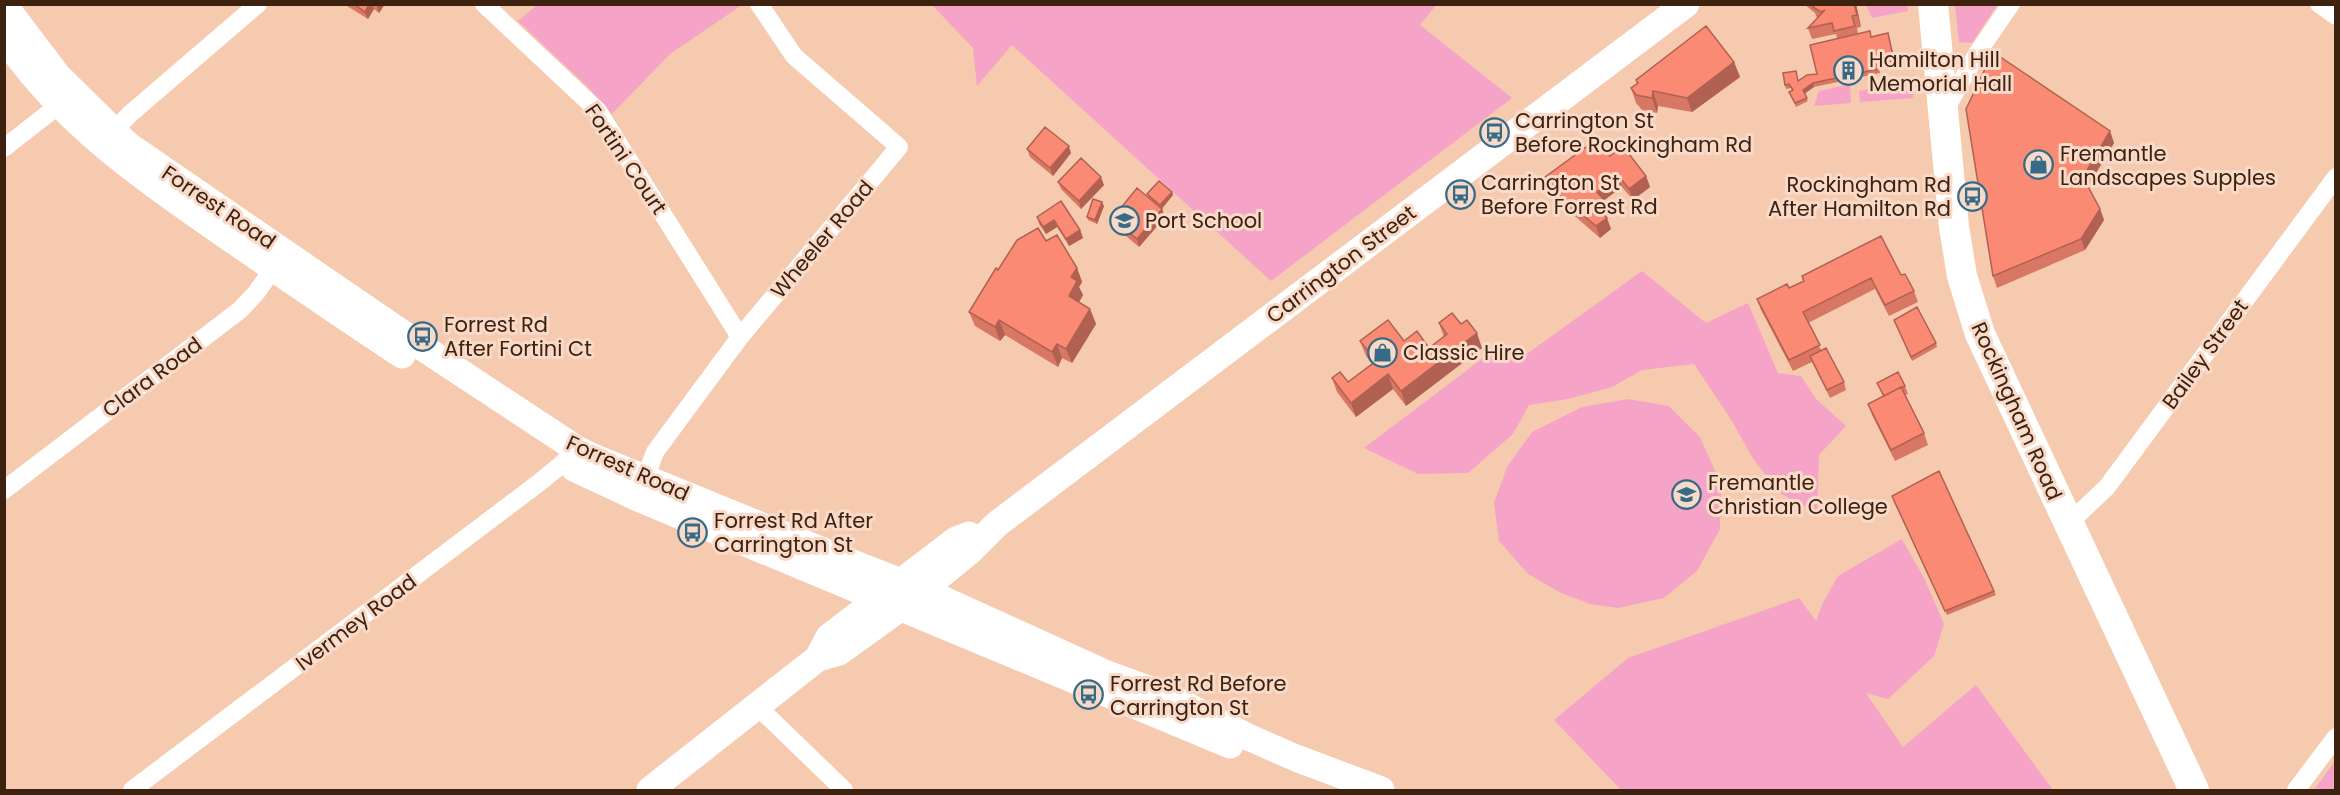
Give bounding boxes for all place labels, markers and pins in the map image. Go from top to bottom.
place label: Hamilton Hill Memorial Hall [1869,45,2012,98]
building icon: Hamilton Hill Memorial Hall [1832,55,1864,87]
place label: Carrington St Before Rockingham Rd [1515,106,1752,159]
bus stop icon: Carrington St Before Rockingham Rd [1478,116,1510,148]
place label: Fremantle Landscapes Supples [2060,139,2276,192]
shop icon: Fremantle Landscapes Supples [2023,149,2055,181]
place label: Carrington St Before Forrest Rd [1481,168,1658,221]
place label: Rockingham Rd After Hamilton Rd [1768,170,1951,223]
bus stop icon: Carrington St Before Forrest Rd [1444,178,1476,210]
bus stop icon: Rockingham Rd After Hamilton Rd [1956,180,1988,212]
school or university icon: Port School [1108,204,1140,236]
place label: Port School [1145,206,1262,235]
place label: Forrest Rd After Fortini Ct [444,310,592,363]
bus stop icon: Forrest Rd After Fortini Ct [407,320,439,352]
shop icon: Classic Hire [1366,336,1398,368]
place label: Classic Hire [1403,338,1525,367]
place label: Fremantle Christian College [1708,468,1888,521]
school or university icon: Fremantle Christian College [1671,478,1703,510]
place label: Forrest Rd After Carrington St [714,506,873,559]
bus stop icon: Forrest Rd After Carrington St [677,516,709,548]
place label: Forrest Rd Before Carrington St [1110,669,1287,722]
bus stop icon: Forrest Rd Before Carrington St [1073,679,1105,711]

